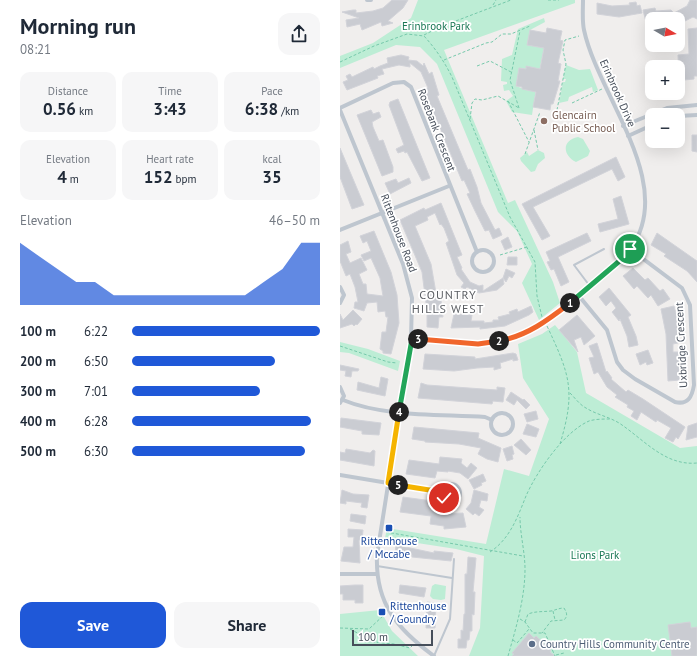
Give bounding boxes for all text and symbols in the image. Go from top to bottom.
text: Morning run [20,12,136,40]
north arrow [645,12,685,52]
map controls [645,12,685,148]
button: share [278,13,320,55]
park label: Erinbrook Park [402,19,471,33]
text: 08:21 [20,41,51,58]
street label: Erinbrook Drive [597,57,639,129]
button: + [645,60,685,100]
text: Distance [48,84,88,98]
text: Time [158,84,182,98]
text: Pace [261,84,283,98]
street label: Rosebank Crescent [415,87,459,174]
text: 0.56 [43,98,76,120]
text: 3:43 [153,98,187,120]
text: 6:38 [245,98,278,120]
text: km [76,104,93,118]
text: /km [278,104,299,118]
place label: Glencairn Public School [552,108,616,135]
button: − [645,108,685,148]
marker: Glencairn Public School [539,116,549,126]
text: Elevation [46,152,90,166]
text: Heart rate [146,152,194,166]
text: kcal [263,152,281,166]
text: 4 [57,166,67,188]
text: 152 [144,166,173,188]
text: 35 [262,166,282,188]
text: m [67,172,79,186]
text: bpm [173,172,196,186]
street label: Rittenhouse Road [378,192,420,274]
text: Elevation [20,212,72,229]
text: 46–50 m [269,212,320,229]
pin [613,232,647,266]
icon: arrive [619,238,641,260]
district label: COUNTRY HILLS WEST [412,287,484,316]
pin: 1 [560,293,580,313]
text: 1 [567,296,573,310]
street label: Uxbridge Crescent [672,301,690,388]
text: 100 m [20,323,56,340]
text: 6:22 [84,323,108,340]
pin: 3 [408,329,428,349]
pin: 2 [489,331,509,351]
text: 3 [415,332,421,346]
text: 2 [496,334,502,348]
text: 200 m [20,353,56,370]
text: 6:50 [84,353,108,370]
text: 300 m [20,383,56,400]
text: 7:01 [84,383,108,400]
pin: 4 [389,402,409,422]
text: 4 [396,405,402,419]
text: 400 m [20,413,56,430]
text: 6:28 [84,413,108,430]
text: 500 m [20,443,56,460]
text: 6:30 [84,443,108,460]
pin: 5 [388,475,408,495]
text: 5 [395,478,401,492]
pin [427,481,461,515]
icon: check [433,487,455,509]
marker: Rittenhouse / Mccabe [384,523,394,533]
place label: Rittenhouse / Mccabe [361,534,418,561]
park label: Lions Park [571,548,620,562]
place label: Rittenhouse / Goundry [389,599,447,626]
button: Save [20,602,166,648]
button: Share [174,602,320,648]
marker: Rittenhouse / Goundry [377,607,387,617]
scale bar [352,628,433,647]
text: 100 m [358,630,388,644]
place label: Country Hills Community Centre [540,637,690,651]
marker: Country Hills Community Centre [527,639,537,649]

